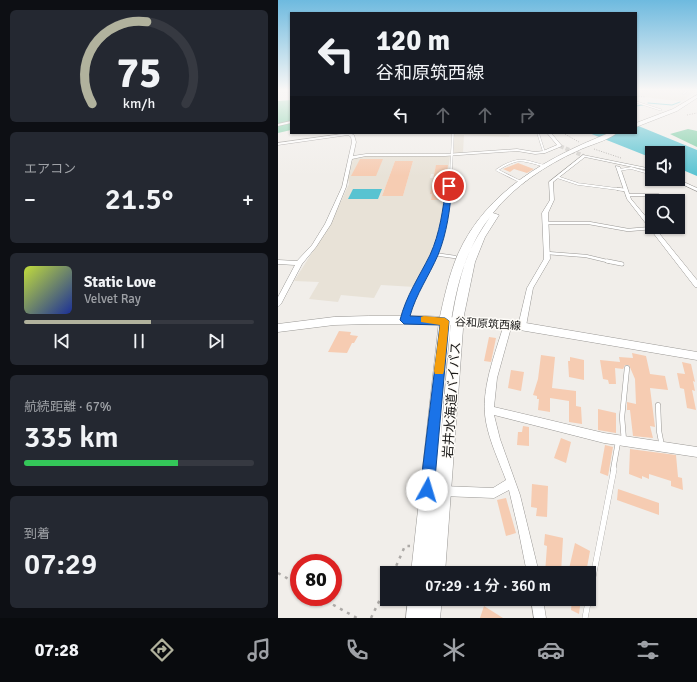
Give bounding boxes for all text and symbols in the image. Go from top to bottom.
text: 120 m [376,24,450,58]
icon: left [310,28,362,80]
text: 75 [117,48,161,99]
text: 谷和原筑西線 [376,62,484,84]
text: km/h [123,94,155,111]
icon: left [390,104,412,126]
icon: ahead [432,104,454,126]
icon: ahead [474,104,496,126]
icon: right [516,104,538,126]
map controls [645,146,685,234]
button: sound [645,146,685,186]
text: エアコン [24,161,76,177]
pin [432,169,466,203]
icon: arrive [438,175,460,197]
text: 21.5° [105,181,173,218]
text: − [24,186,36,213]
text: + [242,186,254,213]
button: search [645,194,685,234]
text: Static Love [84,273,156,291]
text: Velvet Ray [84,291,141,307]
street label: 谷和原筑西線 [455,315,521,333]
icon: previous [51,330,73,352]
icon: pause [128,330,150,352]
icon: next [205,330,227,352]
street label: 岩井水海道バイパス [440,341,464,459]
text: 航続距離 · 67% [24,399,112,415]
text: 335 km [24,419,119,456]
position arrow [406,469,448,511]
text: 到着 [24,526,50,542]
text: 07:29 [24,546,97,583]
speed limit sign: 80 [290,554,342,606]
text: 07:29 · 1 分 · 360 m [425,577,551,595]
icon: directions [148,636,176,664]
icon: music [245,636,273,664]
icon: phone [343,636,371,664]
icon: climate [440,636,468,664]
icon: car [537,636,565,664]
icon: filters [634,636,662,664]
text: 07:28 [35,639,79,661]

